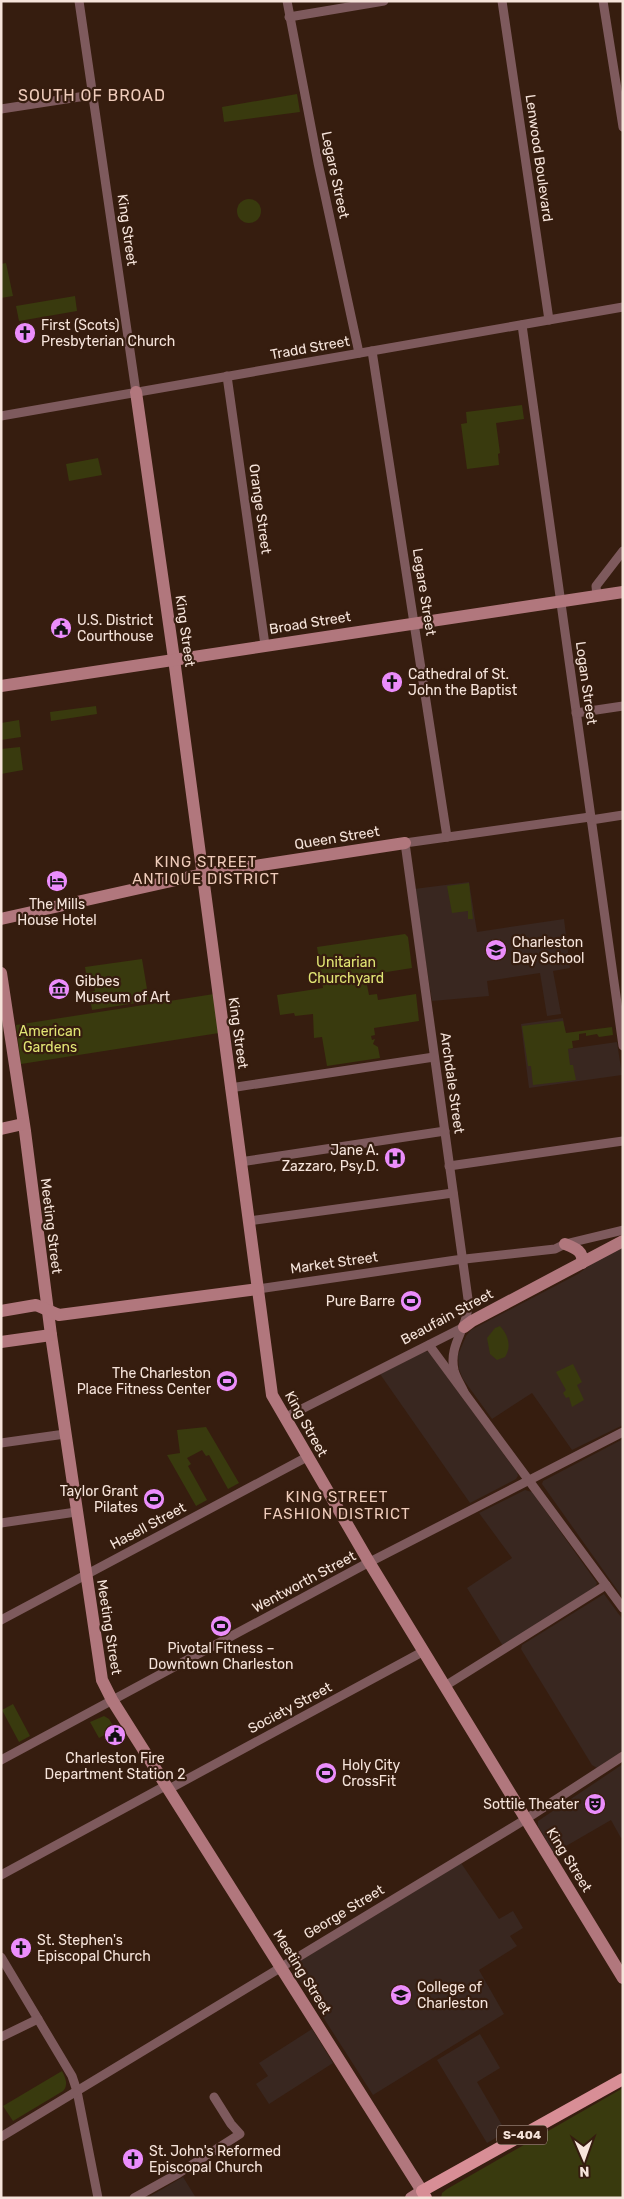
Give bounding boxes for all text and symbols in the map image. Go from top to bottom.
district label: SOUTH OF BROAD [18,86,166,105]
street label: Lenwood Boulevard [522,93,556,223]
street label: Legare Street [317,130,353,221]
street label: King Street [114,193,141,268]
place label: First (Scots) Presbyterian Church [41,317,175,350]
church icon: First (Scots) Presbyterian Church [13,321,37,345]
street label: Tradd Street [269,333,352,363]
street label: Orange Street [245,463,275,556]
street label: Legare Street [409,547,439,638]
street label: King Street [172,594,199,669]
street label: Broad Street [268,608,353,638]
place label: U.S. District Courthouse [77,612,154,645]
public building icon: U.S. District Courthouse [49,616,73,640]
street label: Logan Street [572,640,600,726]
place label: Cathedral of St. John the Baptist [408,666,518,699]
church icon: Cathedral of St. John the Baptist [380,670,404,694]
street label: Queen Street [293,823,381,853]
district label: KING STREET ANTIQUE DISTRICT [132,853,280,888]
hotel icon: The Mills House Hotel [45,869,69,893]
place label: The Mills House Hotel [17,896,97,929]
place label: Charleston Day School [512,934,584,967]
school or university icon: Charleston Day School [484,938,508,962]
park label: Unitarian Churchyard [308,954,384,987]
place label: Gibbes Museum of Art [75,973,171,1006]
museum icon: Gibbes Museum of Art [47,977,71,1001]
street label: King Street [225,996,252,1071]
park label: American Gardens [19,1023,81,1056]
street label: Archdale Street [436,1031,468,1135]
place label: Jane A. Zazzaro, Psy.D. [282,1142,379,1175]
hospital icon: Jane A. Zazzaro, Psy.D. [383,1146,407,1170]
street label: Meeting Street [37,1177,65,1275]
street label: Market Street [289,1248,379,1278]
street label: Beaufain Street [398,1285,497,1348]
sports icon: Pure Barre [399,1289,423,1313]
place label: Pure Barre [326,1293,395,1310]
place label: The Charleston Place Fitness Center [77,1365,212,1398]
sports icon: The Charleston Place Fitness Center [215,1369,239,1393]
street label: King Street [281,1388,331,1460]
place label: Taylor Grant Pilates [60,1483,139,1516]
sports icon: Taylor Grant Pilates [142,1487,166,1511]
district label: KING STREET FASHION DISTRICT [263,1488,411,1523]
street label: Hasell Street [107,1499,189,1553]
street label: Wentworth Street [249,1547,359,1616]
street label: Meeting Street [93,1578,125,1676]
sports icon: Pivotal Fitness – Downtown Charleston [209,1614,233,1638]
place label: Pivotal Fitness – Downtown Charleston [149,1640,293,1673]
street label: Society Street [245,1679,335,1737]
public building icon: Charleston Fire Department Station 2 [103,1723,127,1747]
place label: Charleston Fire Department Station 2 [45,1750,185,1783]
place label: Holy City CrossFit [342,1757,400,1790]
sports icon: Holy City CrossFit [314,1761,338,1785]
theatre icon: Sottile Theater [583,1792,607,1816]
place label: Sottile Theater [483,1796,580,1813]
street label: King Street [543,1825,596,1896]
street label: George Street [301,1881,388,1943]
street label: Meeting Street [269,1927,335,2018]
place label: St. Stephen's Episcopal Church [37,1932,151,1965]
church icon: St. Stephen's Episcopal Church [9,1936,33,1960]
place label: College of Charleston [417,1979,488,2012]
school or university icon: College of Charleston [389,1983,413,2007]
road number: S-404 [497,2126,547,2144]
north arrow [559,2134,609,2184]
place label: St. John's Reformed Episcopal Church [149,2143,281,2176]
church icon: St. John's Reformed Episcopal Church [121,2147,145,2171]
text: N [579,2163,590,2180]

